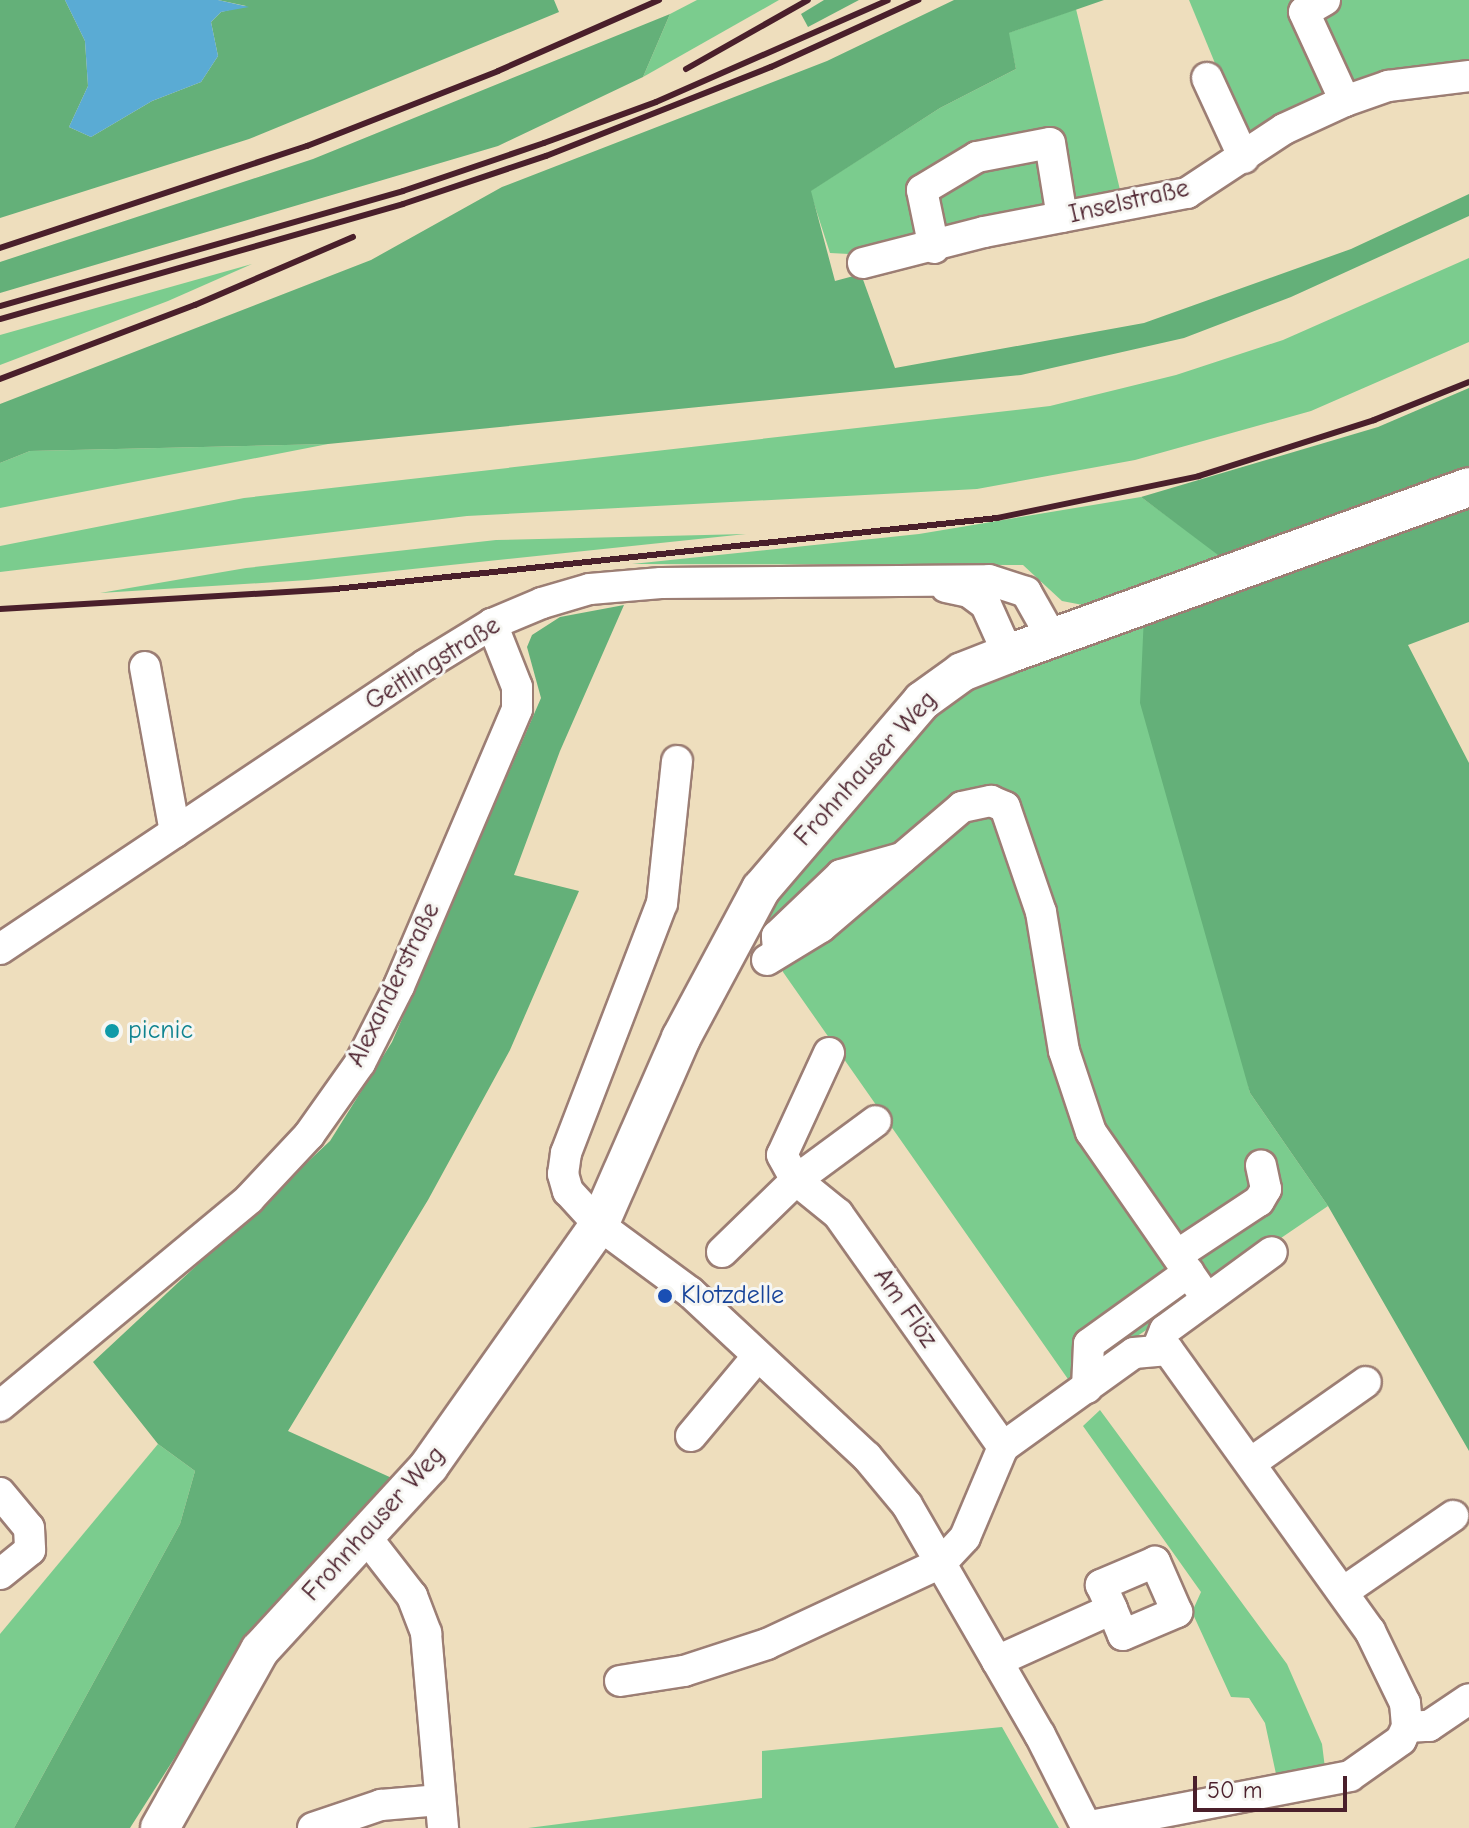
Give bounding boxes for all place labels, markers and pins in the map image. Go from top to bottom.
place label: picnic [128,1015,193,1047]
marker: picnic [103,1022,121,1040]
place label: Klotzdelle [681,1280,784,1312]
marker: Klotzdelle [656,1287,674,1305]

